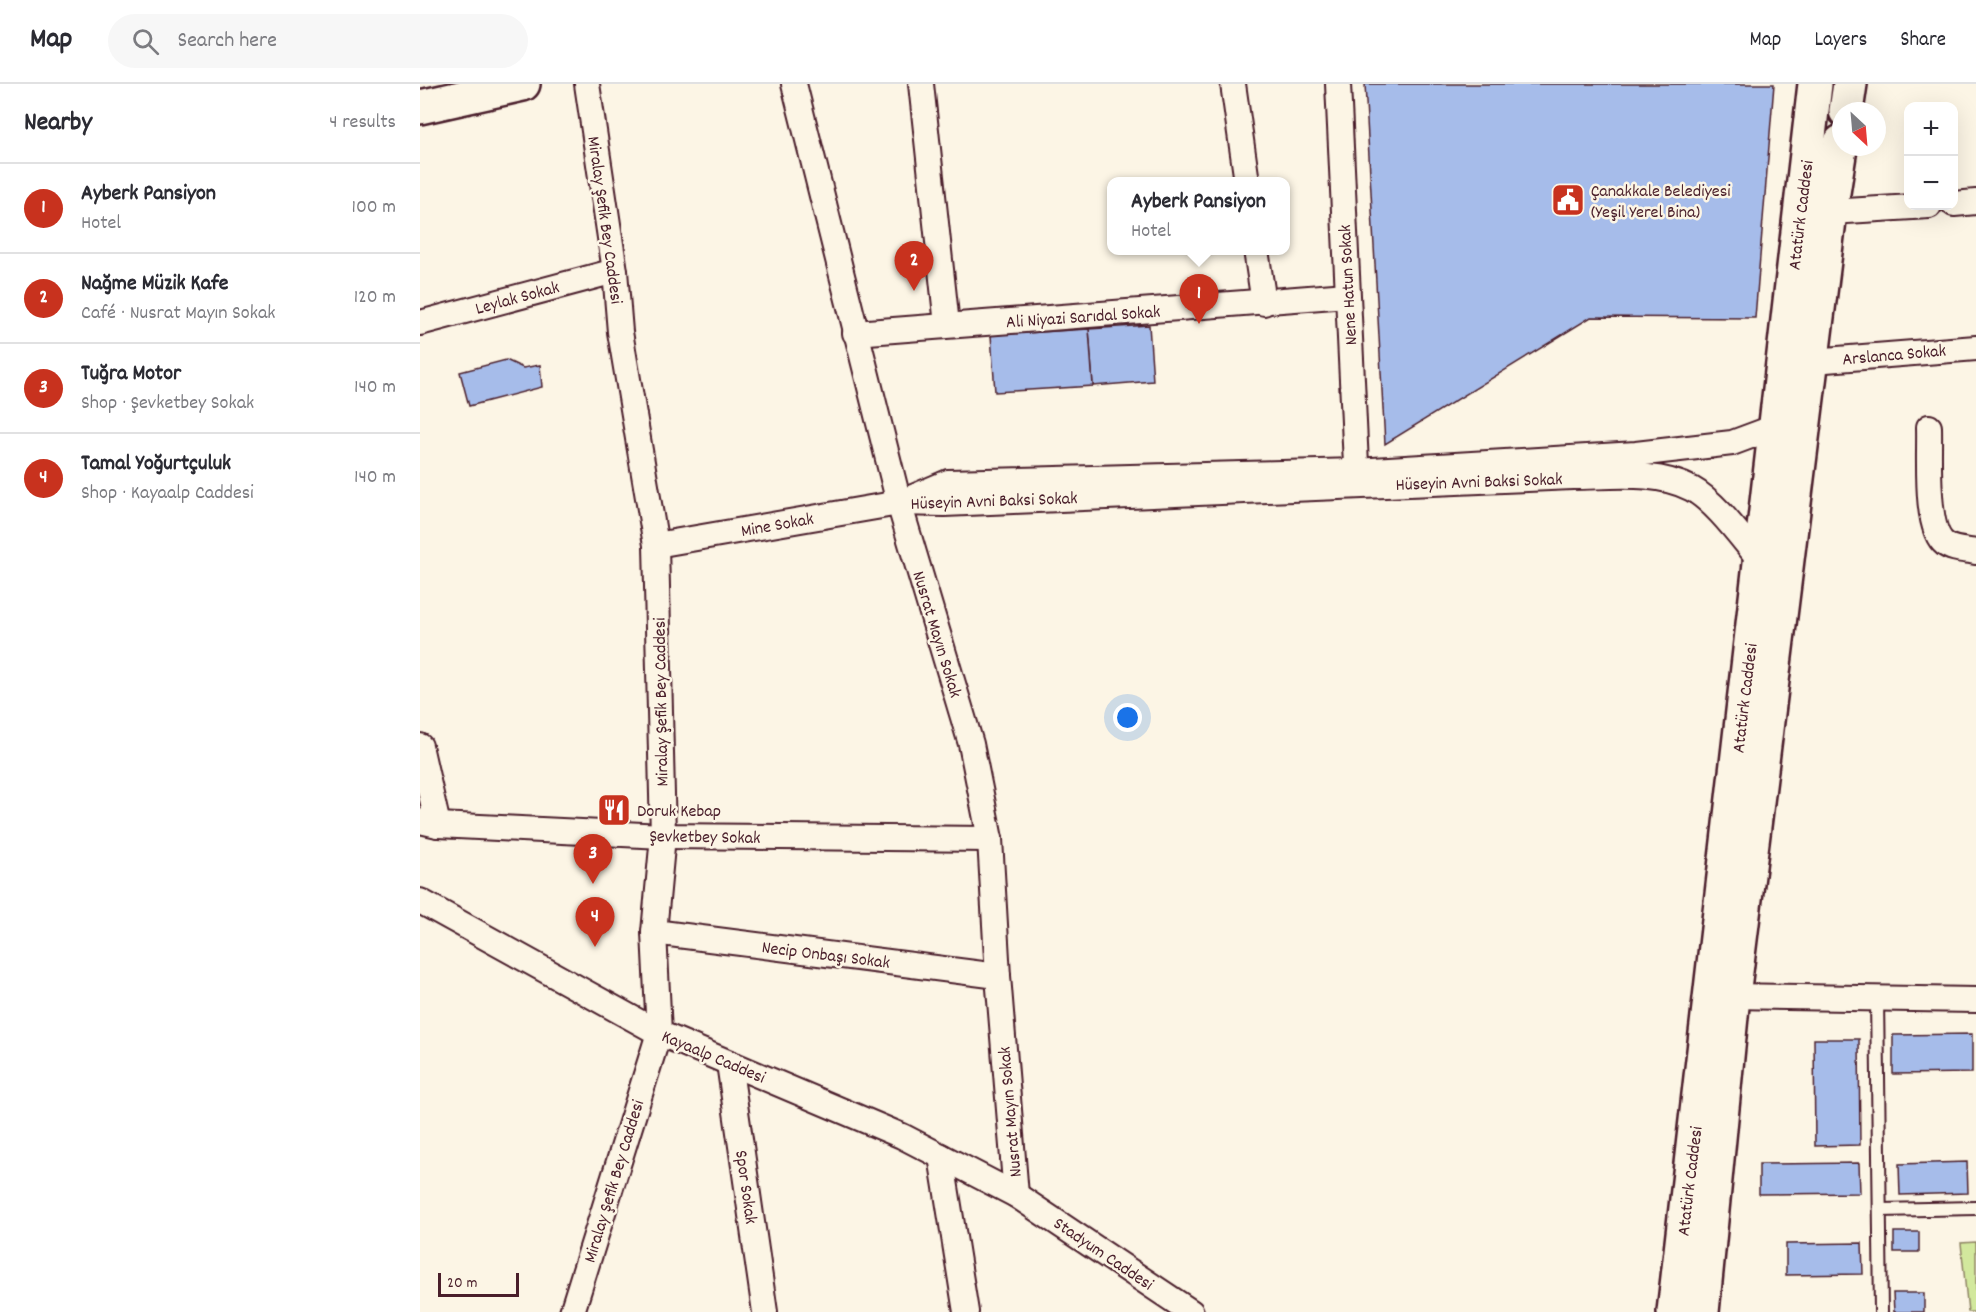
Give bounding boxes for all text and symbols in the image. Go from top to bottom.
search box [108,14,528,68]
text: Map [30,21,72,61]
icon: search [129,25,162,58]
text: Search here [177,26,277,57]
text: Map [1750,26,1781,56]
text: Layers [1814,26,1867,56]
text: Share [1900,26,1946,56]
north arrow [1832,102,1886,156]
map controls [1904,102,1958,210]
button: + [1904,102,1958,156]
text: Nearby [24,105,92,142]
text: 4 results [329,109,396,137]
street label: Miralay Şefik Bey Caddesi [579,135,628,306]
button: − [1904,156,1958,210]
street label: Atatürk Caddesi [1783,159,1822,272]
popup [1107,177,1290,255]
text: Ayberk Pansiyon [81,179,216,210]
place label: Çanakkale Belediyesi (Yeşil Yerel Bina) [1591,180,1731,226]
public building icon: Çanakkale Belediyesi (Yeşil Yerel Bina) [1550,182,1586,218]
text: Ayberk Pansiyon [1131,187,1266,218]
text: 1 [41,194,46,222]
text: 100 m [352,194,396,222]
text: Hotel [81,210,121,238]
text: Hotel [1131,218,1171,246]
street label: Nene Hatun Sokak [1334,224,1365,346]
pin: 2 [894,242,934,291]
text: Nağme Müzik Kafe [81,269,228,300]
pin: 1 [1180,274,1218,324]
street label: Leylak Sokak [473,276,562,323]
text: 2 [39,284,48,312]
text: 120 m [354,284,396,312]
text: Café · Nusrat Mayın Sokak [81,300,276,328]
street label: Ali Niyazi Sarıdal Sokak [1005,301,1161,336]
street label: Arslanca Sokak [1841,340,1947,373]
text: Tuğra Motor [81,359,181,390]
text: 3 [39,374,48,402]
text: 140 m [354,374,396,402]
text: Shop · Şevketbey Sokak [81,390,254,418]
text: Tamal Yoğurtçuluk [81,449,231,480]
text: 4 [39,464,48,492]
text: 140 m [354,464,396,492]
street label: Hüseyin Avni Baksi Sokak [1395,468,1563,499]
text: Shop · Kayaalp Caddesi [81,480,254,508]
street label: Hüseyin Avni Baksi Sokak [910,487,1078,518]
street label: Mine Sokak [739,508,816,545]
street label: Nusrat Mayın Sokak [904,568,967,701]
street label: Miralay Şefik Bey Caddesi [649,617,676,787]
street label: Atatürk Caddesi [1727,642,1766,755]
your location [1113,703,1142,732]
restaurant icon: Doruk Kebap [596,792,632,828]
place label: Doruk Kebap [637,800,721,825]
street label: Şevketbey Sokak [649,825,761,852]
pin: 3 [574,834,612,884]
pin: 4 [576,898,615,947]
street label: Necip Onbaşı Sokak [760,936,891,977]
street label: Kayaalp Caddesi [657,1025,769,1091]
street label: Nusrat Mayın Sokak [993,1045,1030,1178]
street label: Miralay Şefik Bey Caddesi [579,1097,652,1266]
street label: Atatürk Caddesi [1672,1125,1711,1238]
street label: Spor Sokak [727,1149,762,1226]
street label: Stadyum Caddesi [1048,1212,1158,1298]
scale bar [438,1270,519,1298]
text: 20 m [447,1272,477,1295]

